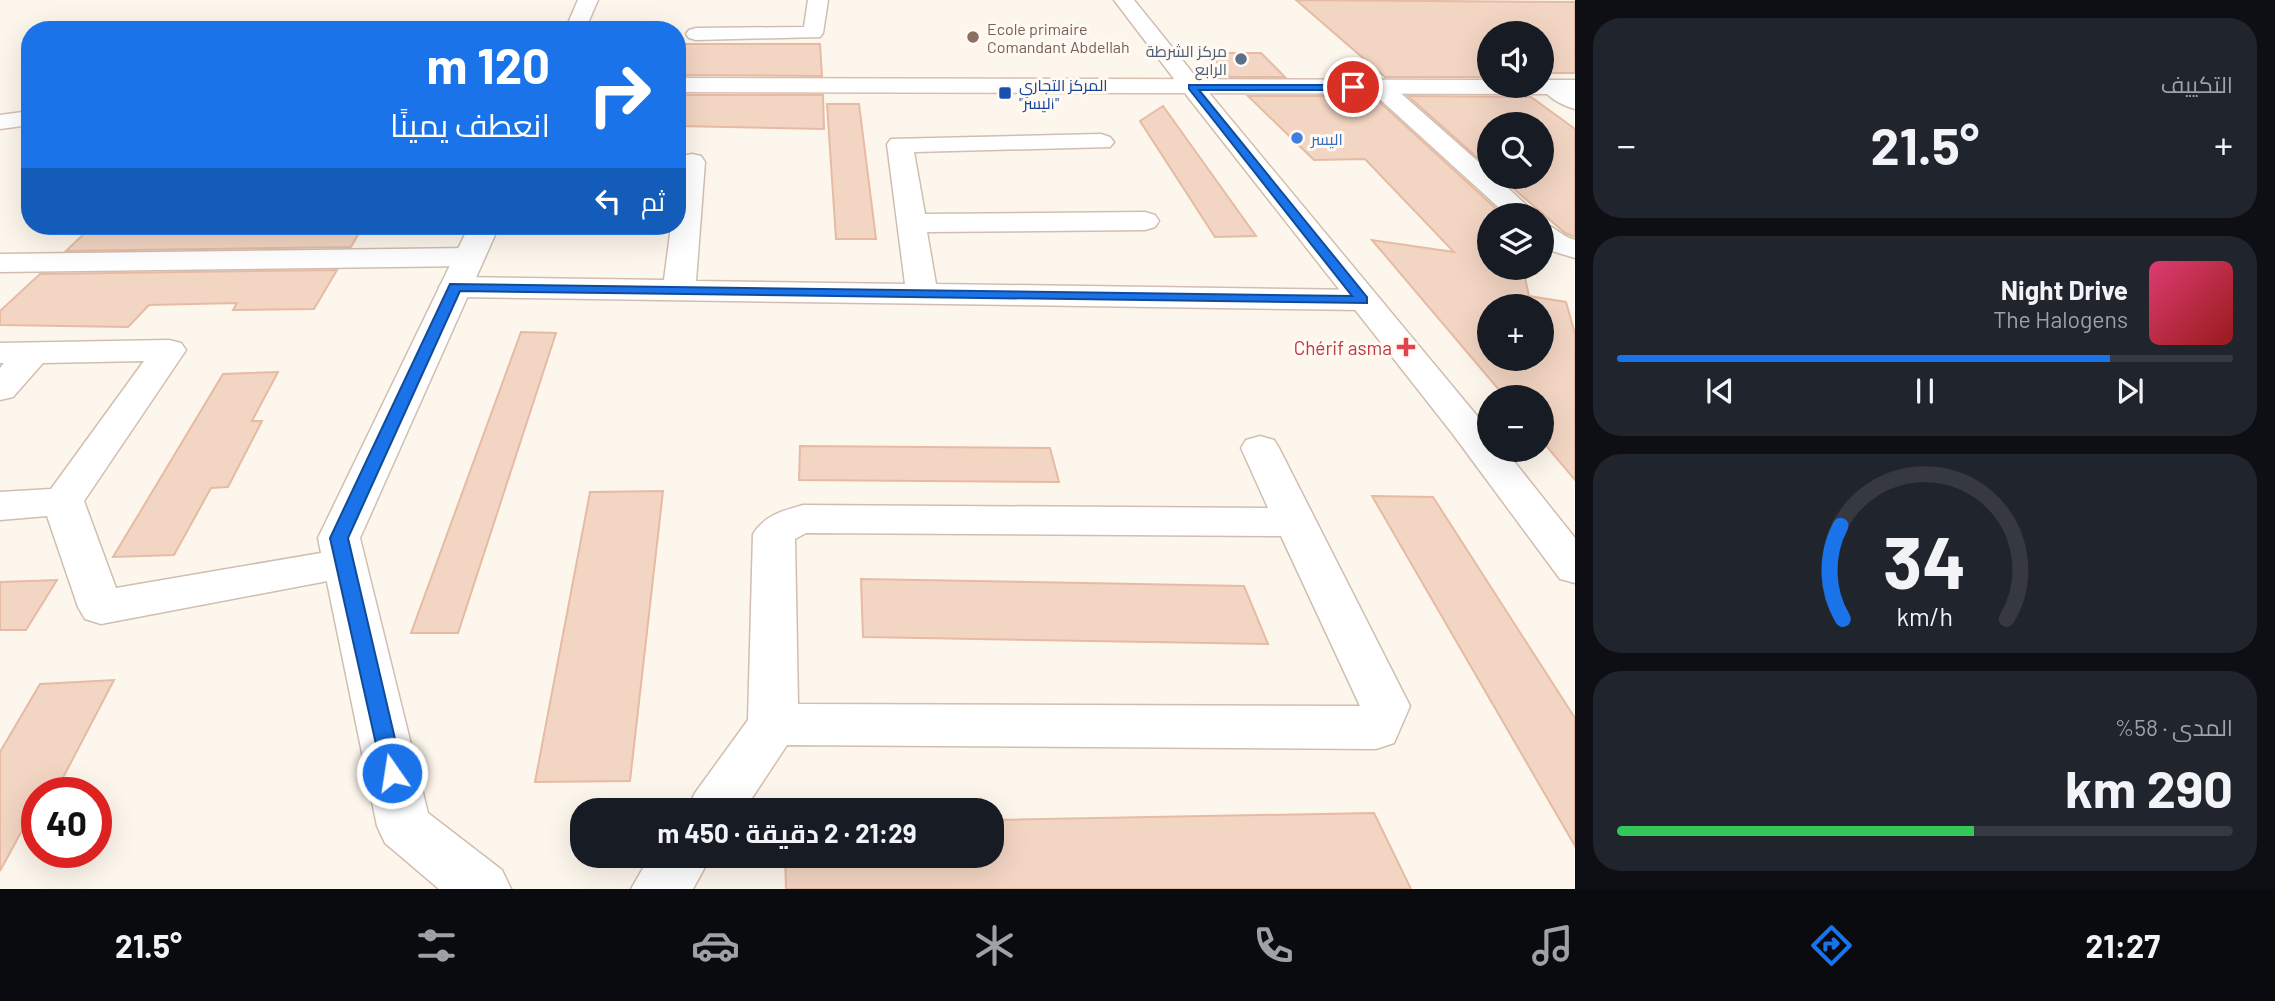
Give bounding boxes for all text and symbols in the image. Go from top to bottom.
place label: Ecole primaire Comandant Abdellah [987,19,1130,56]
map controls [1477,21,1554,462]
button: sound [1477,21,1554,98]
marker: Ecole primaire Comandant Abdellah [965,29,981,45]
text: 120 m [427,35,550,94]
place label: مركز الشرطة الرابع [1146,41,1227,81]
icon: right [574,49,665,140]
marker: مركز الشرطة الرابع [1233,51,1249,67]
pin [1323,57,1383,117]
icon: arrive [1334,68,1372,106]
text: التكييف [2161,70,2233,98]
place label: المركز التجاري "اليسر" [1019,75,1108,113]
marker: المركز التجاري "اليسر" [997,85,1013,101]
text: انعطف يمينًا [390,105,550,143]
button: search [1477,112,1554,189]
text: 21.5° [1871,113,1979,175]
text: − [1617,121,1636,167]
text: + [2214,121,2233,167]
place label: اليسر [1310,129,1343,149]
marker: اليسر [1289,130,1305,146]
icon: left [589,182,627,220]
text: ثم [641,185,665,216]
button: layers [1477,203,1554,280]
text: Night Drive [2001,274,2128,305]
button: + [1477,294,1554,371]
text: The Halogens [1993,305,2128,333]
place label: Chérif asma [1294,336,1392,359]
marker: Chérif asma [1398,339,1414,355]
icon: previous [1701,372,1739,410]
icon: pause [1906,372,1944,410]
icon: next [2111,372,2149,410]
button: − [1477,385,1554,462]
text: 34 [1883,517,1967,605]
text: km/h [1897,601,1953,631]
text: المدى · 58% [2115,713,2233,741]
position arrow [355,736,429,810]
text: 290 km [2065,756,2233,818]
speed limit sign: 40 [21,777,112,868]
text: 21:29 · 2 دقيقة · 450 m [657,817,917,848]
icon: filters [412,921,461,970]
icon: car [691,921,740,970]
icon: climate [970,921,1019,970]
icon: phone [1249,921,1298,970]
icon: music [1528,921,1577,970]
icon: directions [1807,921,1856,970]
text: 21.5° [115,926,182,964]
text: 21:27 [2086,926,2160,964]

